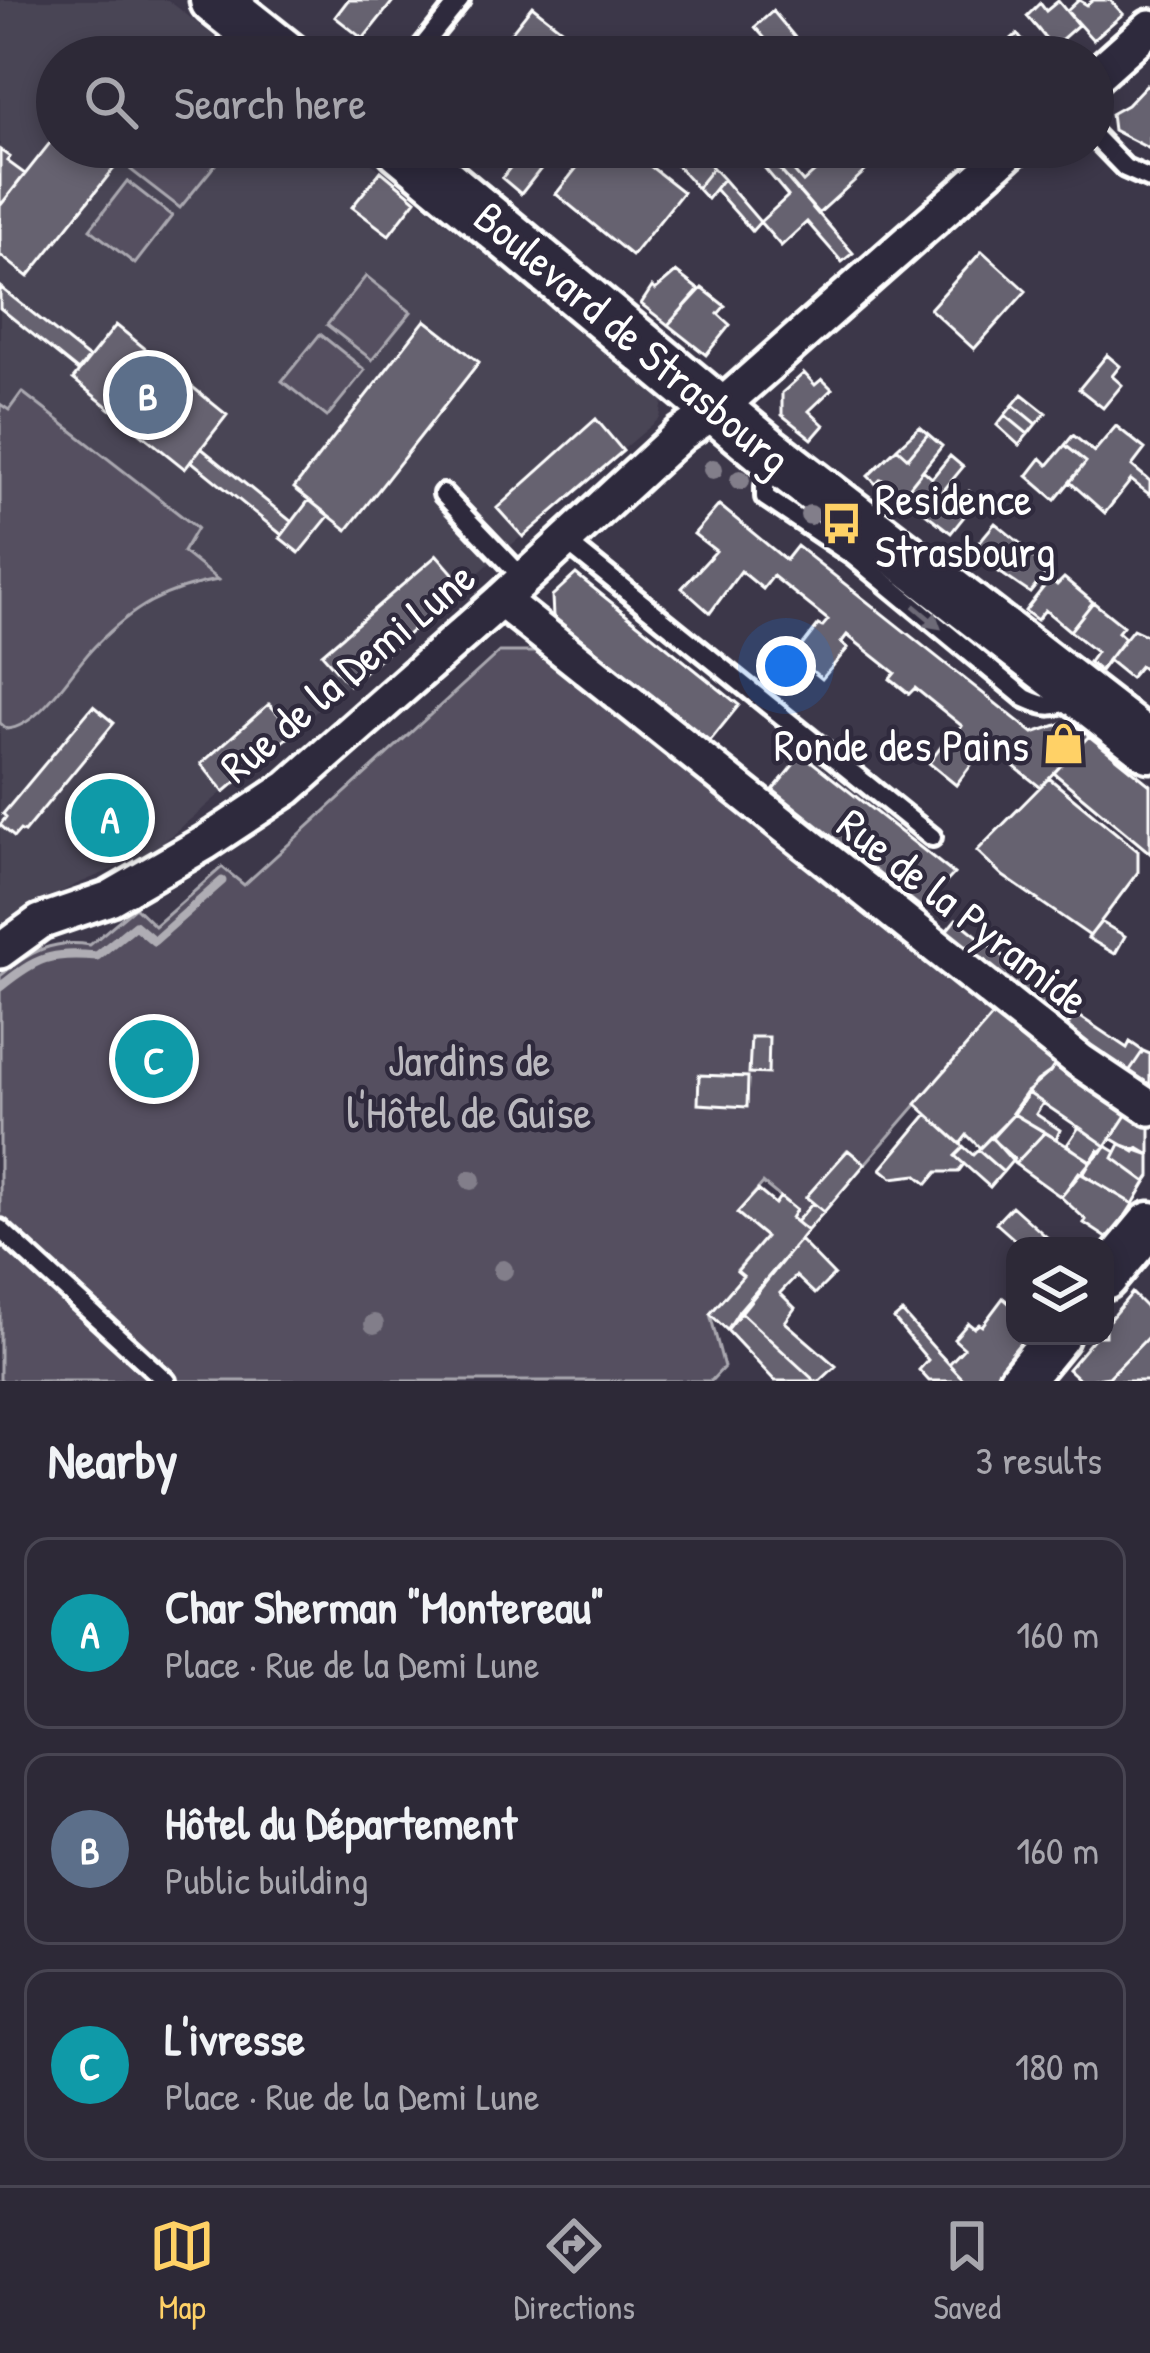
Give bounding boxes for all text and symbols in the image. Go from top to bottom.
search box [36,36,1114,168]
icon: search [78,69,144,135]
text: Search here [174,72,366,133]
street label: Boulevard de Strasbourg [462,186,804,488]
pin: B [109,350,187,440]
place label: Residence Strasbourg [875,468,1055,581]
bus stop icon: Residence Strasbourg [818,501,864,547]
street label: Rue de la Demi Lune [206,546,488,796]
one-way arrow [911,604,942,629]
your location [756,636,816,696]
place label: Ronde des Pains [774,714,1029,775]
shop icon: Ronde des Pains [1040,721,1086,767]
pin: A [71,773,149,863]
street label: Rue de la Pyramide [825,793,1103,1029]
pin: C [115,1014,193,1104]
park label: Jardins de l'Hôtel de Guise [347,1029,592,1142]
map controls [1006,1237,1114,1345]
button: layers [1006,1237,1114,1345]
text: Nearby [48,1425,178,1494]
text: 3 results [976,1433,1102,1486]
text: Char Sherman "Montereau" [165,1576,604,1637]
text: A [80,1607,100,1660]
text: 160 m [1016,1607,1099,1660]
text: Place · Rue de la Demi Lune [165,1637,539,1690]
text: Hôtel du Département [165,1792,517,1853]
text: B [80,1823,100,1876]
text: 160 m [1016,1823,1099,1876]
text: Public building [165,1853,368,1906]
text: L'ivresse [165,2008,305,2069]
text: C [79,2039,101,2092]
text: 180 m [1015,2039,1099,2092]
text: Place · Rue de la Demi Lune [165,2069,539,2122]
tab: Map [149,2213,215,2329]
tab: Directions [514,2213,635,2329]
tab: Saved [933,2213,1001,2329]

